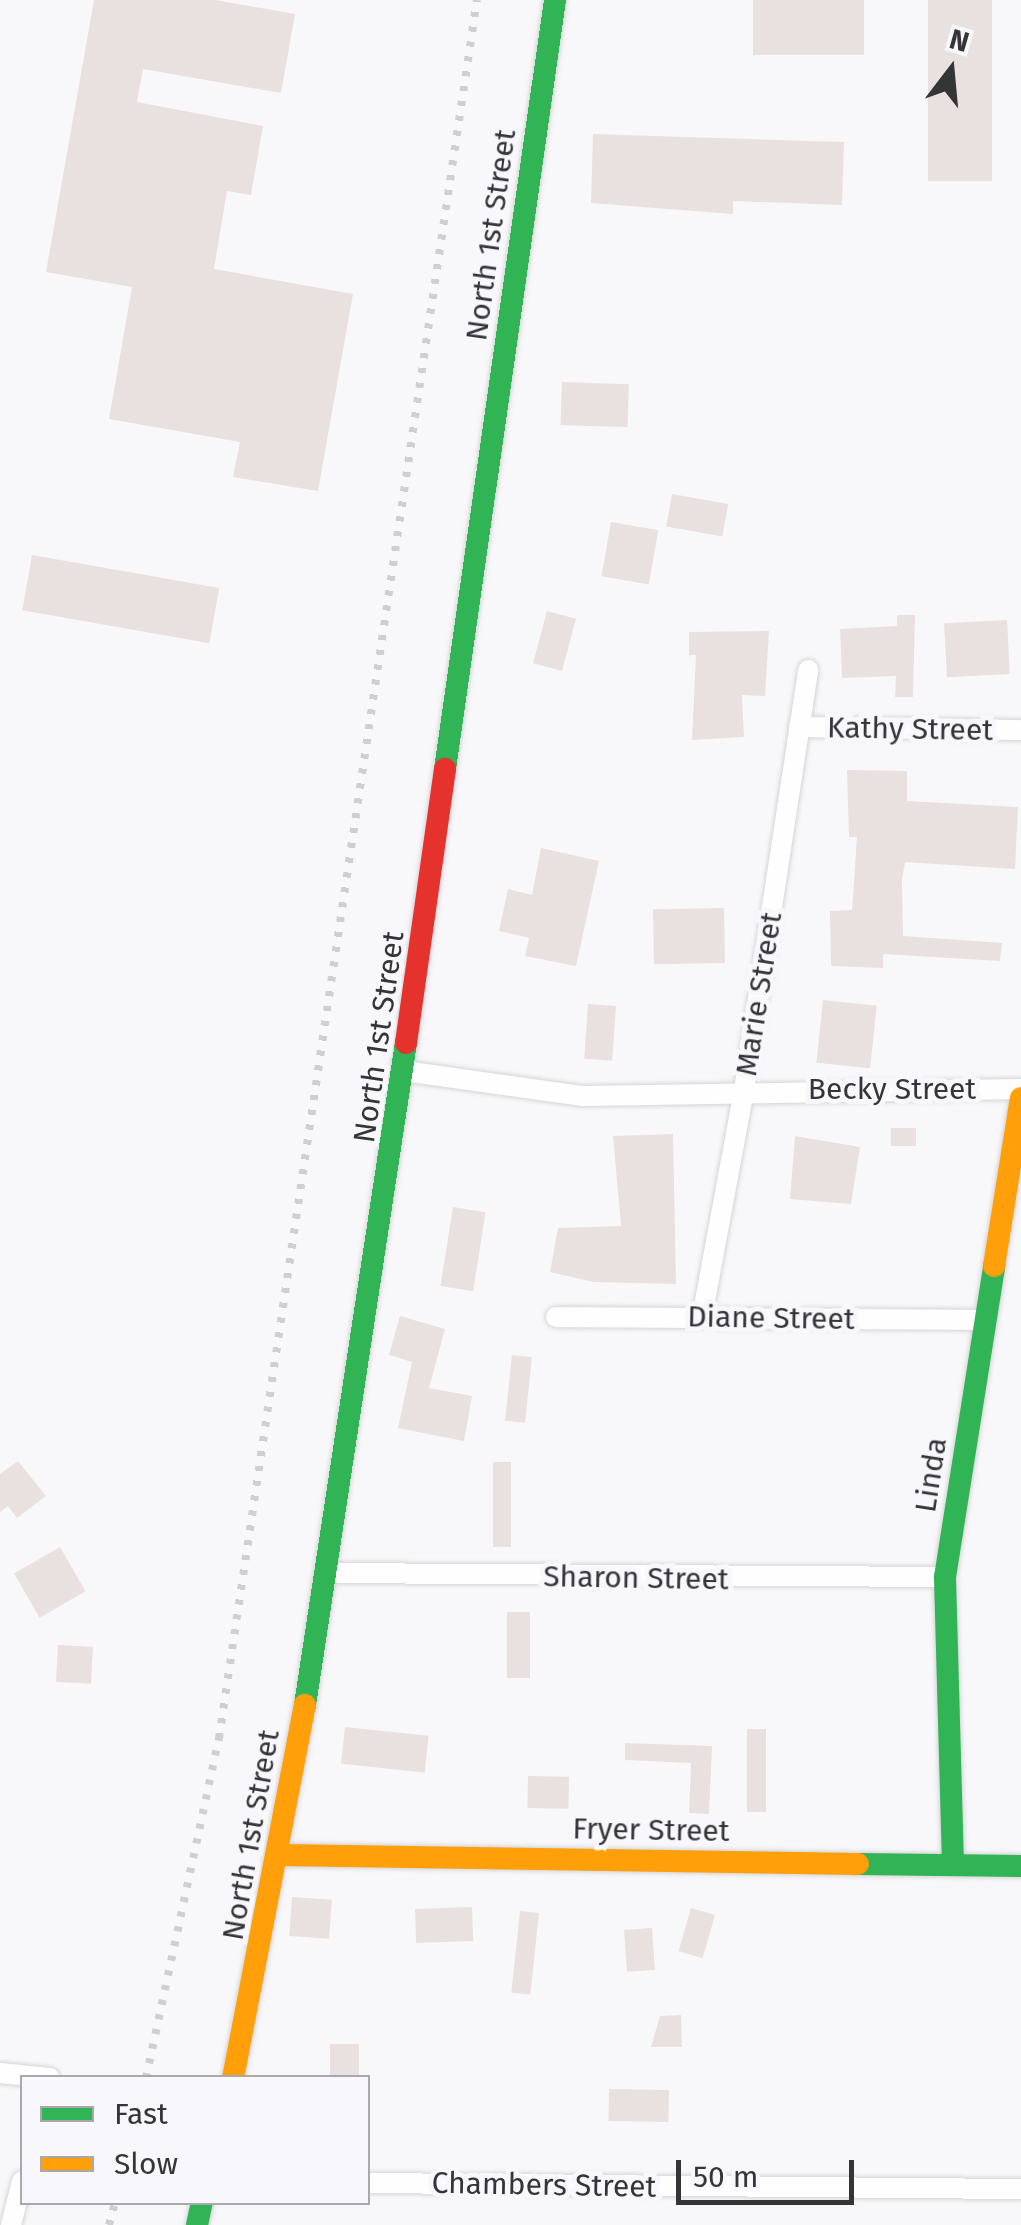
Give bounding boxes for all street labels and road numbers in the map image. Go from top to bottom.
street label: North 1st Street [458,127,524,343]
street label: Kathy Street [827,710,993,748]
street label: Marie Street [728,910,790,1078]
street label: North 1st Street [346,929,412,1145]
street label: Becky Street [808,1071,976,1107]
street label: Diane Street [687,1299,855,1337]
street label: Linda [907,1435,955,1515]
street label: Sharon Street [543,1558,729,1598]
street label: North 1st Street [215,1727,287,1943]
street label: Fryer Street [572,1811,730,1849]
street label: Chambers Street [431,2165,657,2205]

